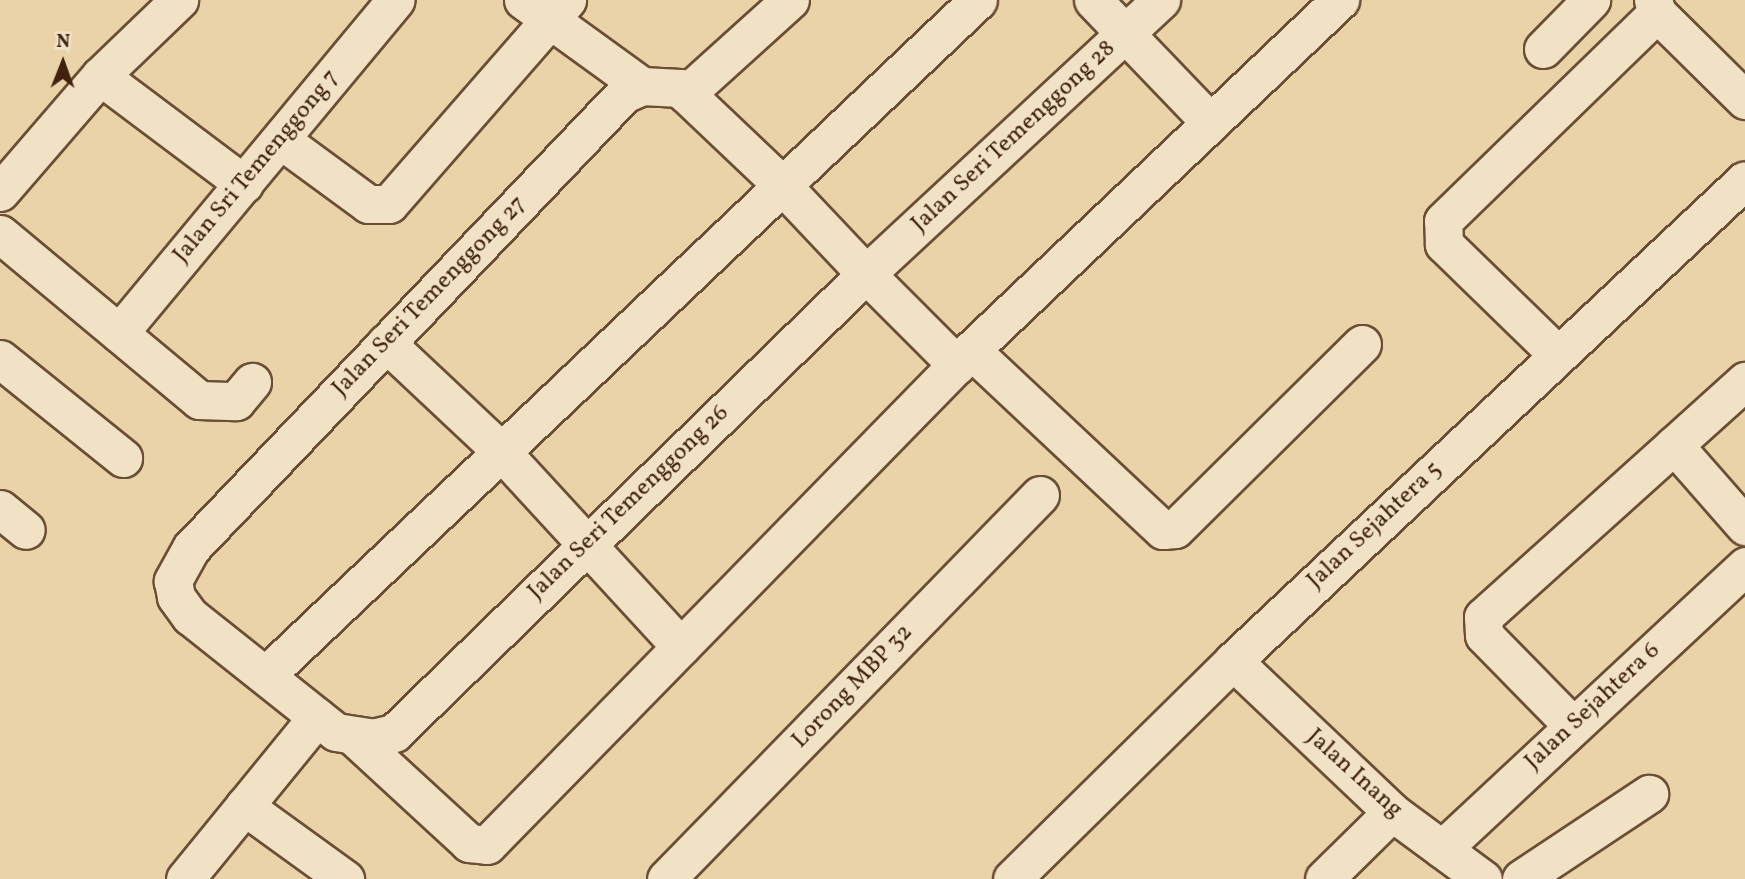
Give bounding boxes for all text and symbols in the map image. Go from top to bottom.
north arrow [28,28,98,98]
text: N [56,29,70,55]
street label: Jalan Seri Temenggong 28 [906,35,1122,239]
street label: Jalan Sri Temenggong 7 [167,64,347,270]
street label: Jalan Seri Temenggong 27 [327,191,533,403]
street label: Jalan Seri Temenggong 26 [522,399,736,607]
street label: Jalan Sejahtera 5 [1302,456,1448,596]
street label: Lorong MBP 32 [786,619,920,755]
street label: Jalan Sejahtera 6 [1519,637,1667,777]
street label: Jalan Inang [1300,723,1408,825]

